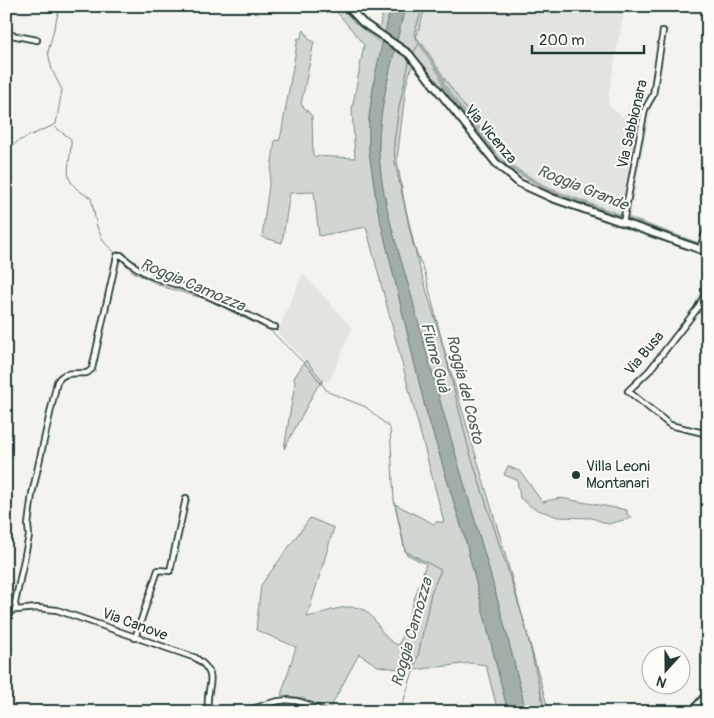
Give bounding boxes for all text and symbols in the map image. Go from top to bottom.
scale bar [532,22,644,54]
text: 200 m [539,31,584,50]
street label: Via Sabbionara [613,78,652,170]
street label: Via Vicenza [460,101,521,168]
water label: Roggia Grande [534,161,633,216]
water label: Roggia Camozza [137,254,249,317]
water label: Fiume Guà [416,320,454,396]
street label: Via Busa [621,327,668,379]
water label: Roggia del Costo [442,333,489,447]
place label: Villa Leoni Montanari [586,457,650,493]
marker: Villa Leoni Montanari [570,469,582,481]
water label: Roggia Camozza [387,574,437,689]
street label: Via Canove [99,604,171,645]
north arrow [642,646,692,696]
text: N [654,672,669,691]

